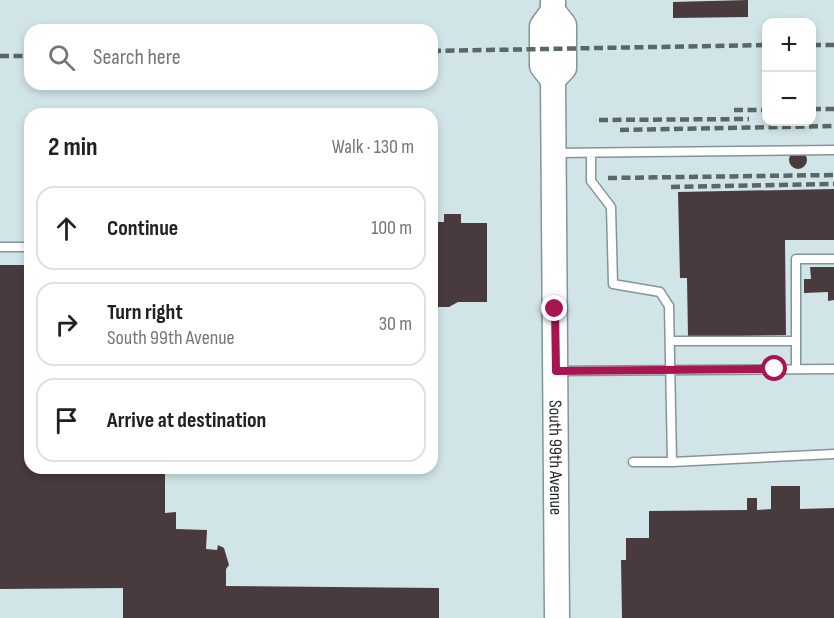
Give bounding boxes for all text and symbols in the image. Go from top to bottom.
map controls [762,18,816,126]
button: + [762,18,816,72]
search box [24,24,438,90]
icon: search [45,41,78,74]
text: Search here [93,44,180,71]
button: − [762,72,816,126]
text: 2 min [48,132,98,163]
text: Walk · 130 m [332,135,414,159]
icon: ahead [50,212,83,245]
text: Continue [107,215,178,242]
text: 100 m [371,216,412,240]
route end [541,295,567,321]
text: Turn right [107,299,183,326]
icon: right [50,308,83,341]
text: 30 m [379,312,412,336]
text: South 99th Avenue [107,326,235,350]
route start [761,355,787,381]
street label: South 99th Avenue [544,400,566,515]
icon: arrive [50,404,83,437]
text: Arrive at destination [107,407,266,434]

